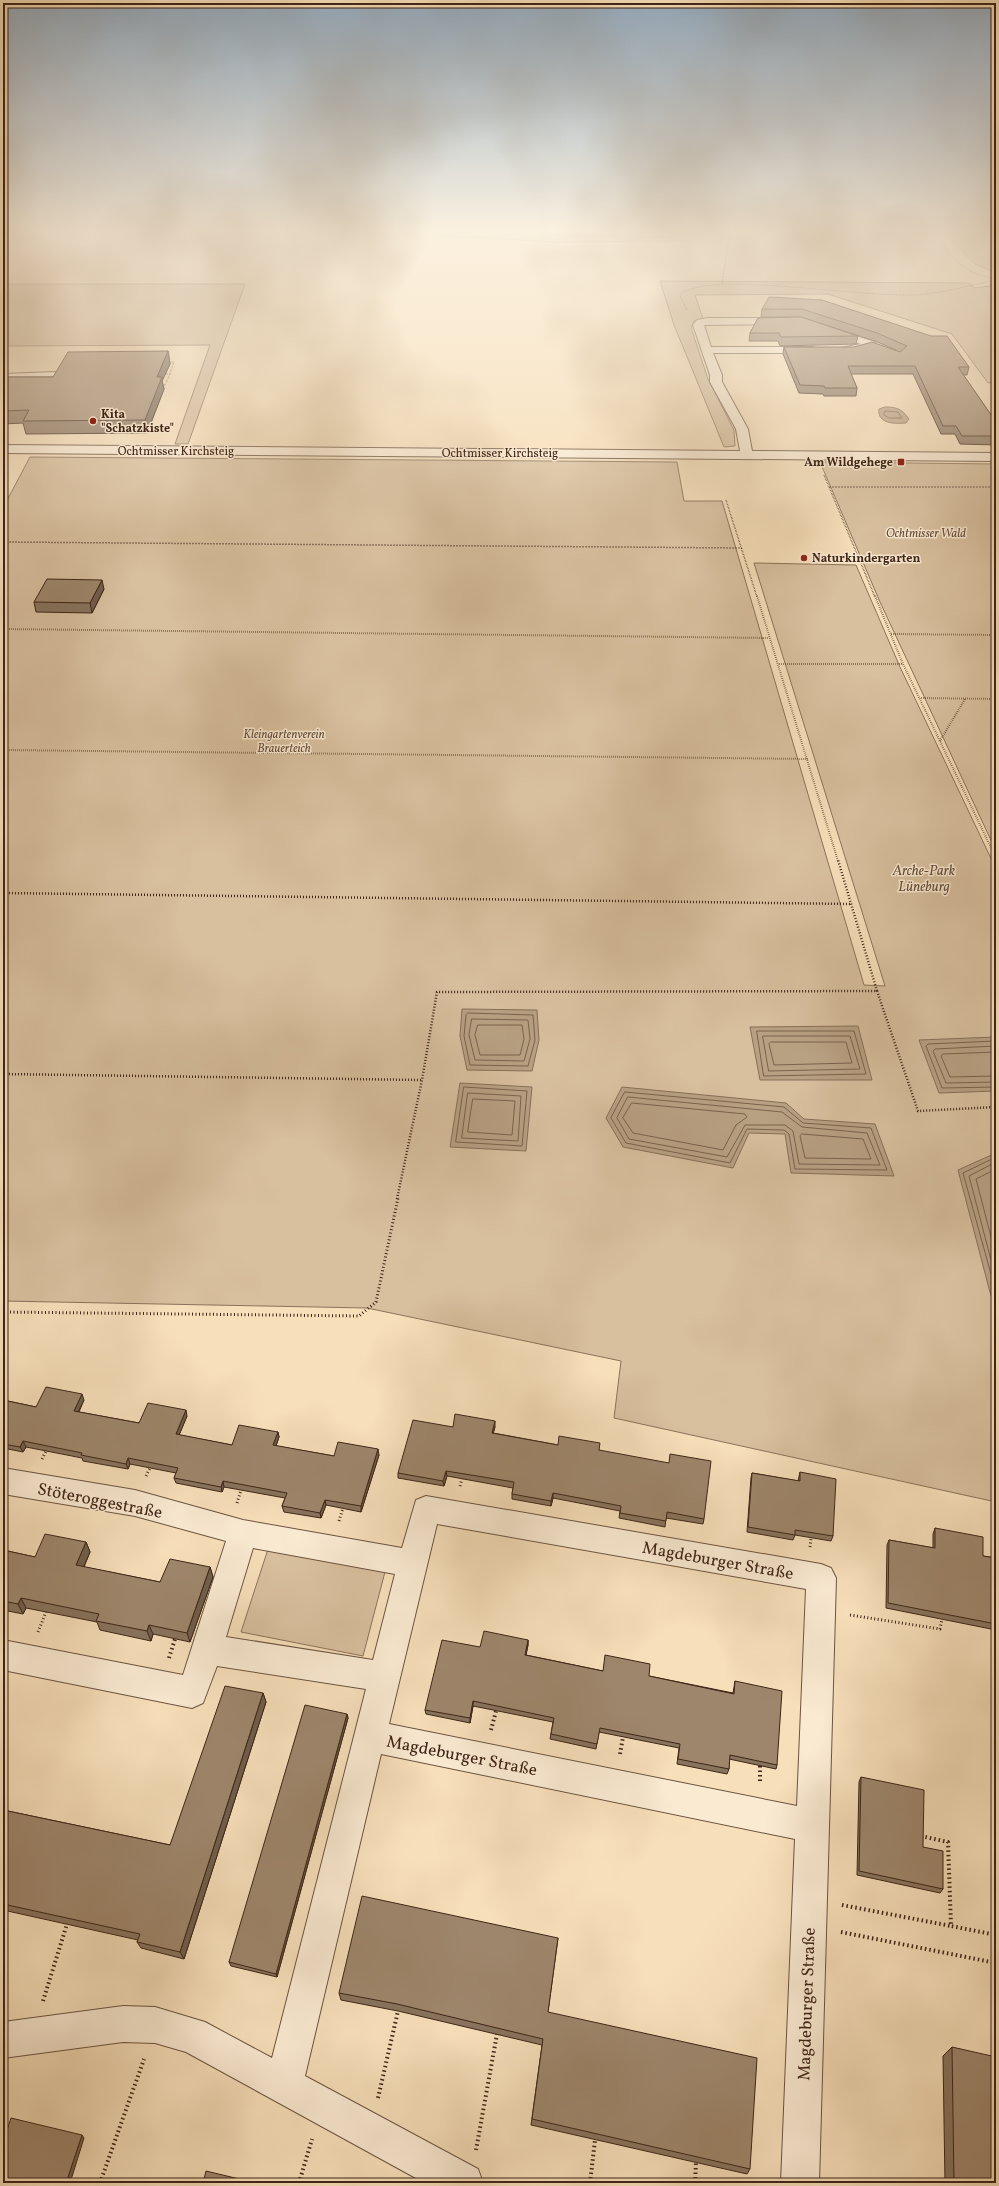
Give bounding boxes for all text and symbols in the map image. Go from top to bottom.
place label: Kita "Schatzkiste" [101,407,174,437]
marker: Kita "Schatzkiste" [88,416,98,426]
street label: Ochtmisser Kirchsteig [118,444,234,460]
street label: Ochtmisser Kirchsteig [442,446,558,462]
place label: Am Wildgehege [804,455,893,471]
marker: Am Wildgehege [896,457,906,467]
park label: Ochtmisser Wald [886,526,966,542]
place label: Naturkindergarten [812,551,920,567]
marker: Naturkindergarten [799,553,809,563]
park label: Kleingartenverein Brauerteich [243,727,325,757]
park label: Arche-Park Lüneburg [892,862,956,897]
street label: Stöteroggestraße [35,1478,164,1525]
street label: Magdeburger Straße [640,1537,795,1586]
street label: Magdeburger Straße [384,1731,539,1782]
street label: Magdeburger Straße [793,1927,822,2081]

